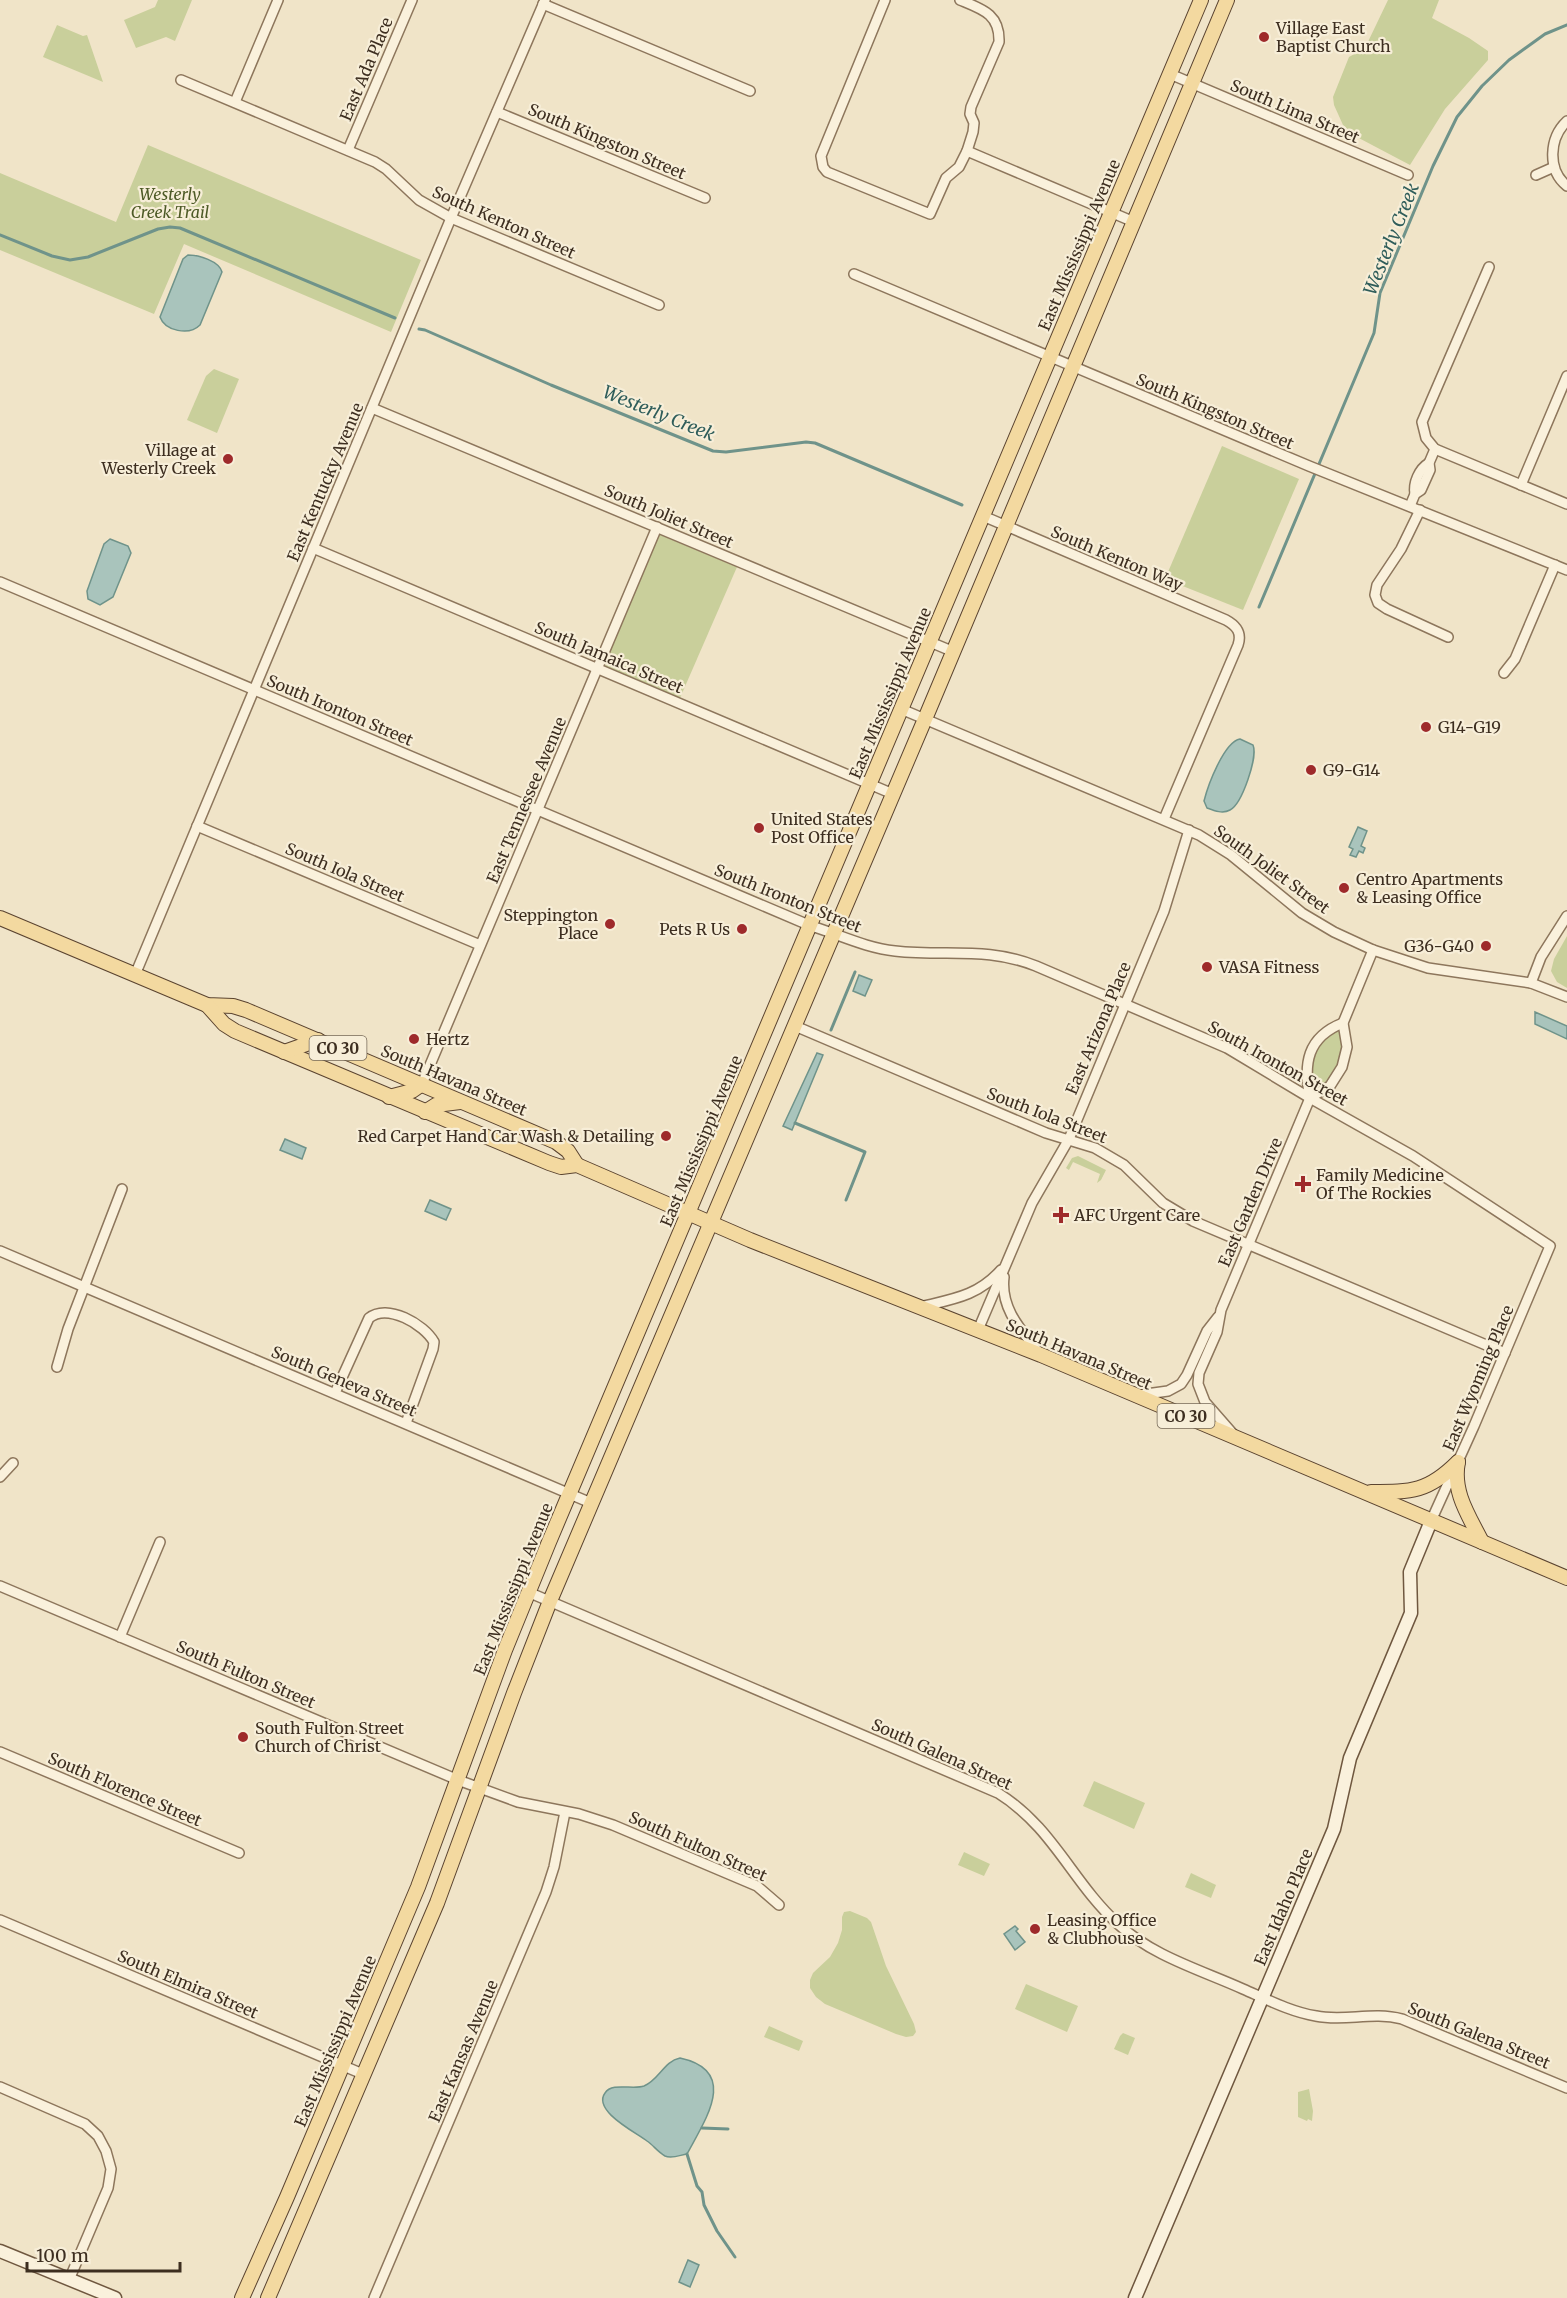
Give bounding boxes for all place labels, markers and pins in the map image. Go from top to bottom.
place label: Village East Baptist Church [1275,18,1391,56]
marker: Village East Baptist Church [1257,30,1271,44]
place label: Village at Westerly Creek [100,440,217,478]
marker: Village at Westerly Creek [221,452,235,466]
place label: G14-G19 [1438,717,1501,737]
marker: G14-G19 [1419,720,1433,734]
place label: G9-G14 [1323,760,1380,780]
marker: G9-G14 [1304,763,1318,777]
place label: United States Post Office [771,809,873,847]
marker: United States Post Office [752,821,766,835]
place label: Centro Apartments & Leasing Office [1356,869,1503,907]
marker: Centro Apartments & Leasing Office [1337,881,1351,895]
place label: Steppington Place [503,905,598,943]
marker: Steppington Place [603,917,617,931]
place label: Pets R Us [659,919,730,939]
marker: Pets R Us [735,922,749,936]
place label: G36-G40 [1404,936,1474,956]
marker: G36-G40 [1479,939,1493,953]
place label: VASA Fitness [1218,957,1320,977]
marker: VASA Fitness [1200,960,1214,974]
place label: Hertz [426,1029,469,1049]
marker: Hertz [407,1032,421,1046]
place label: Red Carpet Hand Car Wash & Detailing [357,1126,654,1146]
marker: Red Carpet Hand Car Wash & Detailing [659,1129,673,1143]
place label: Family Medicine Of The Rockies [1316,1165,1444,1203]
marker: Family Medicine Of The Rockies [1294,1175,1312,1193]
place label: AFC Urgent Care [1073,1205,1200,1225]
marker: AFC Urgent Care [1052,1206,1070,1224]
place label: South Fulton Street Church of Christ [255,1718,405,1756]
marker: South Fulton Street Church of Christ [236,1730,250,1744]
place label: Leasing Office & Clubhouse [1047,1910,1156,1948]
marker: Leasing Office & Clubhouse [1028,1922,1042,1936]

